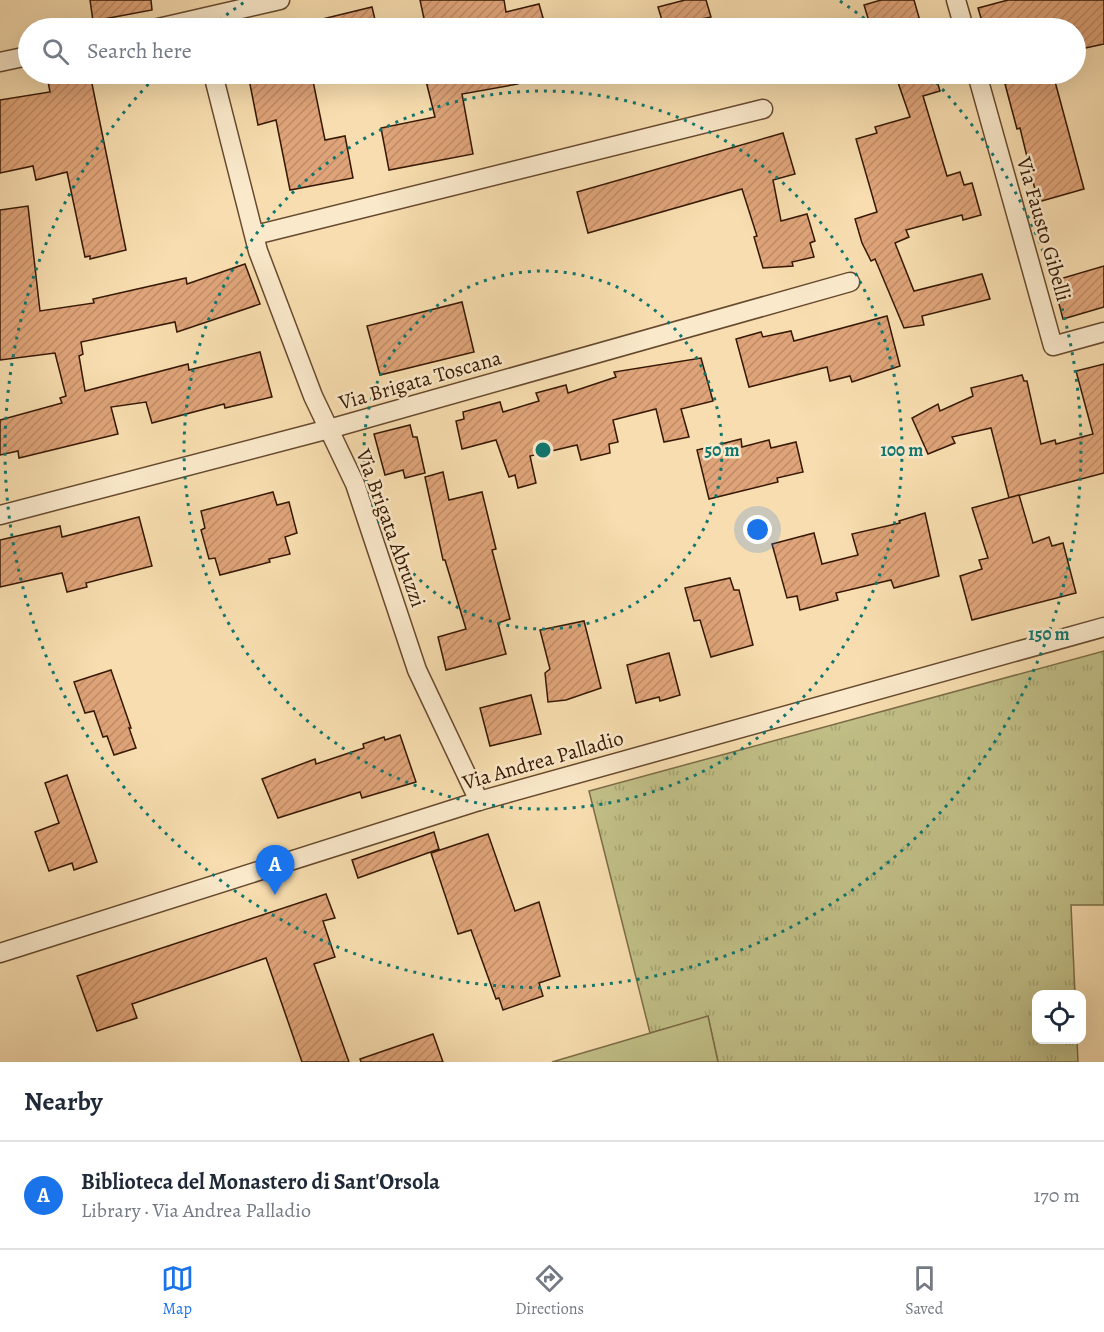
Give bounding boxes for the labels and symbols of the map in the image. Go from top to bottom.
street label: Via Fausto Gibelli [1010,153,1078,304]
street label: Via Brigata Toscana [334,343,505,417]
text: 50 m [705,438,739,462]
text: 100 m [881,438,923,462]
centre of rings [533,440,553,460]
street label: Via Brigata Abruzzi [349,444,433,611]
your location [743,515,772,544]
text: 150 m [1028,622,1070,646]
street label: Via Andrea Palladio [458,724,627,797]
pin: A [256,846,294,895]

